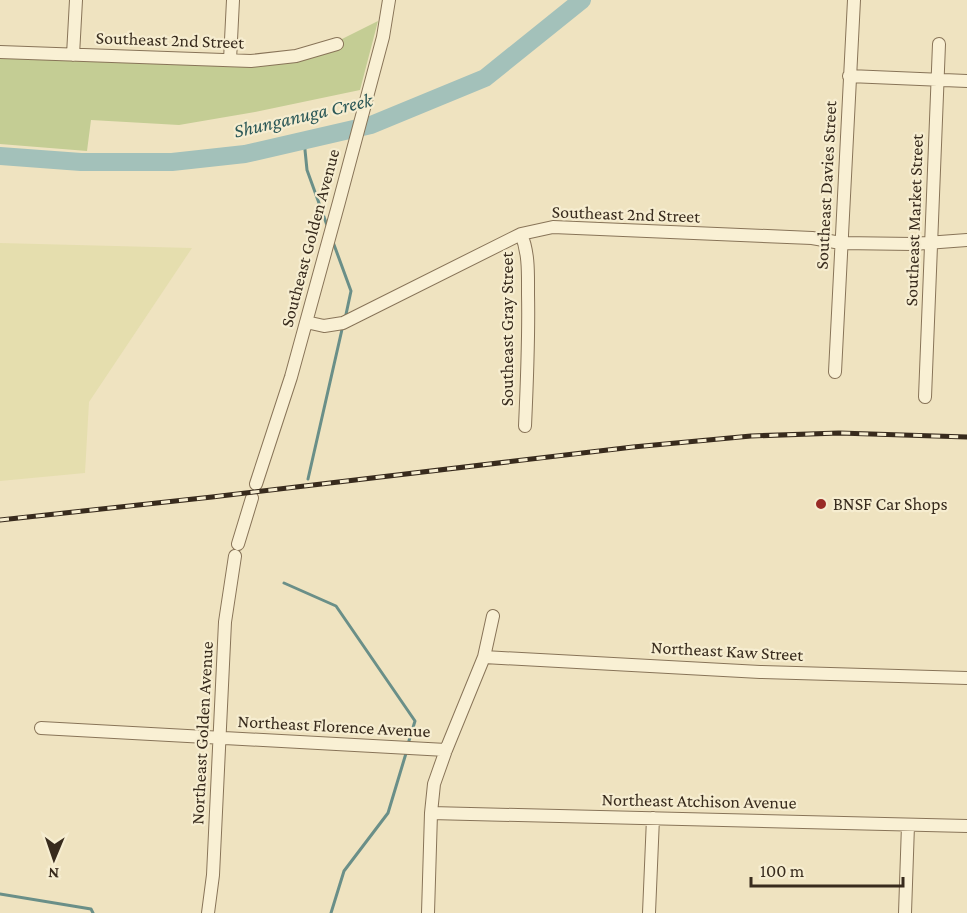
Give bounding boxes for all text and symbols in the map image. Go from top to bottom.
street label: Southeast 2nd Street [95,27,246,53]
water label: Shunganuga Creek [231,88,376,143]
street label: Southeast Davies Street [812,99,840,270]
street label: Southeast Market Street [901,132,927,307]
street label: Southeast Golden Avenue [277,147,343,329]
street label: Southeast 2nd Street [551,201,702,227]
street label: Southeast Gray Street [497,251,517,406]
place label: BNSF Car Shops [833,494,948,514]
marker: BNSF Car Shops [814,497,828,511]
street label: Northeast Kaw Street [650,637,805,665]
street label: Northeast Golden Avenue [187,641,217,825]
street label: Northeast Florence Avenue [237,711,431,741]
street label: Northeast Atchison Avenue [601,789,797,813]
north arrow [24,829,84,889]
scale bar [751,850,902,888]
text: 100 m [760,861,805,881]
text: N [48,865,59,882]

